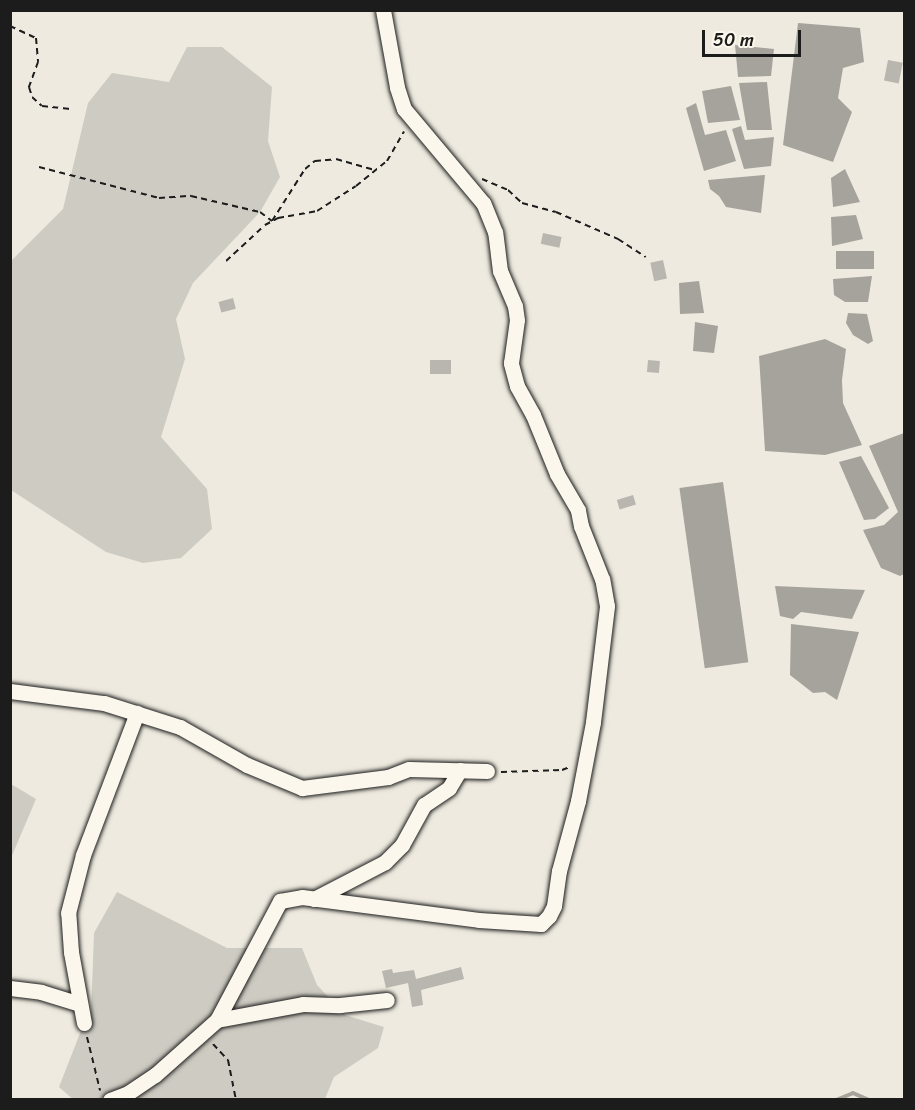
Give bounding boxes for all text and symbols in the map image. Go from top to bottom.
scale bar [705,18,804,56]
text: 50 m [713,24,754,56]

